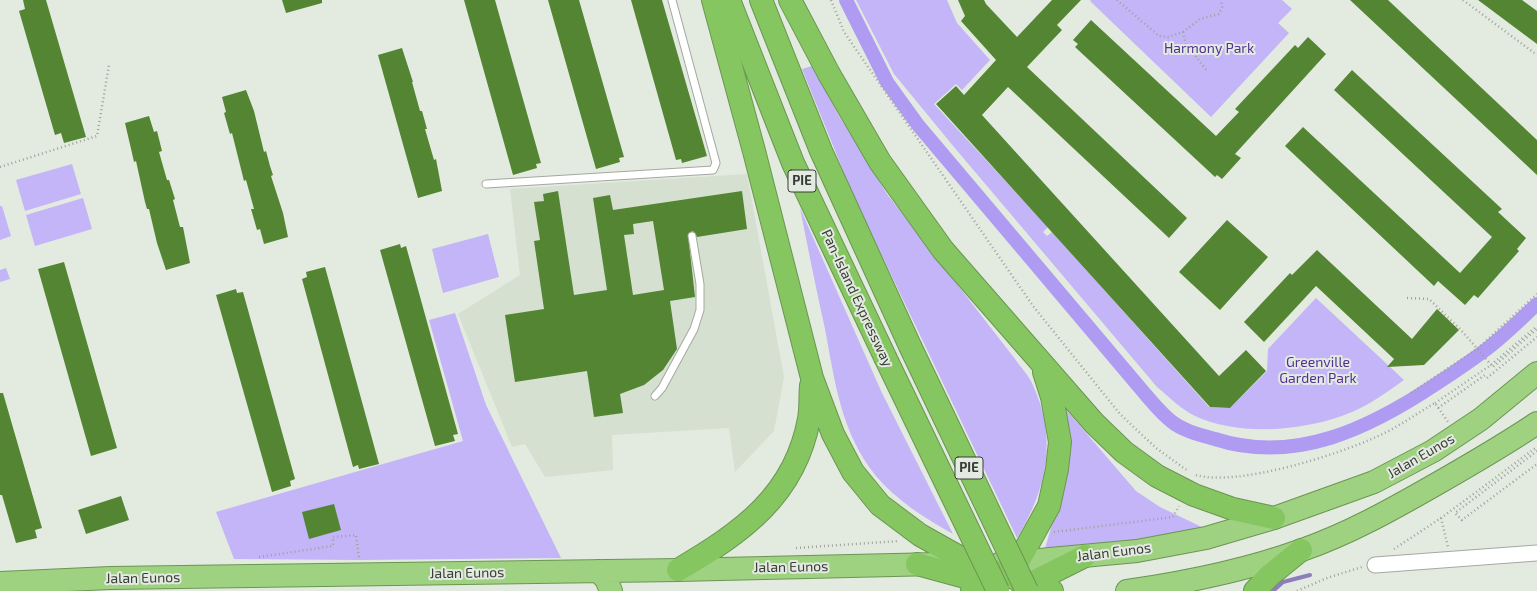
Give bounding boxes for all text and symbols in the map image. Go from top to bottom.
park label: Harmony Park [1164,40,1254,56]
road number: PIE [788,170,816,192]
street label: Pan-Island Expressway [818,227,896,369]
park label: Greenville Garden Park [1279,354,1357,386]
street label: Jalan Eunos [1385,430,1457,482]
road number: PIE [955,457,983,479]
street label: Jalan Eunos [1076,539,1152,565]
street label: Jalan Eunos [754,558,828,576]
street label: Jalan Eunos [430,564,504,582]
street label: Jalan Eunos [106,569,180,587]

